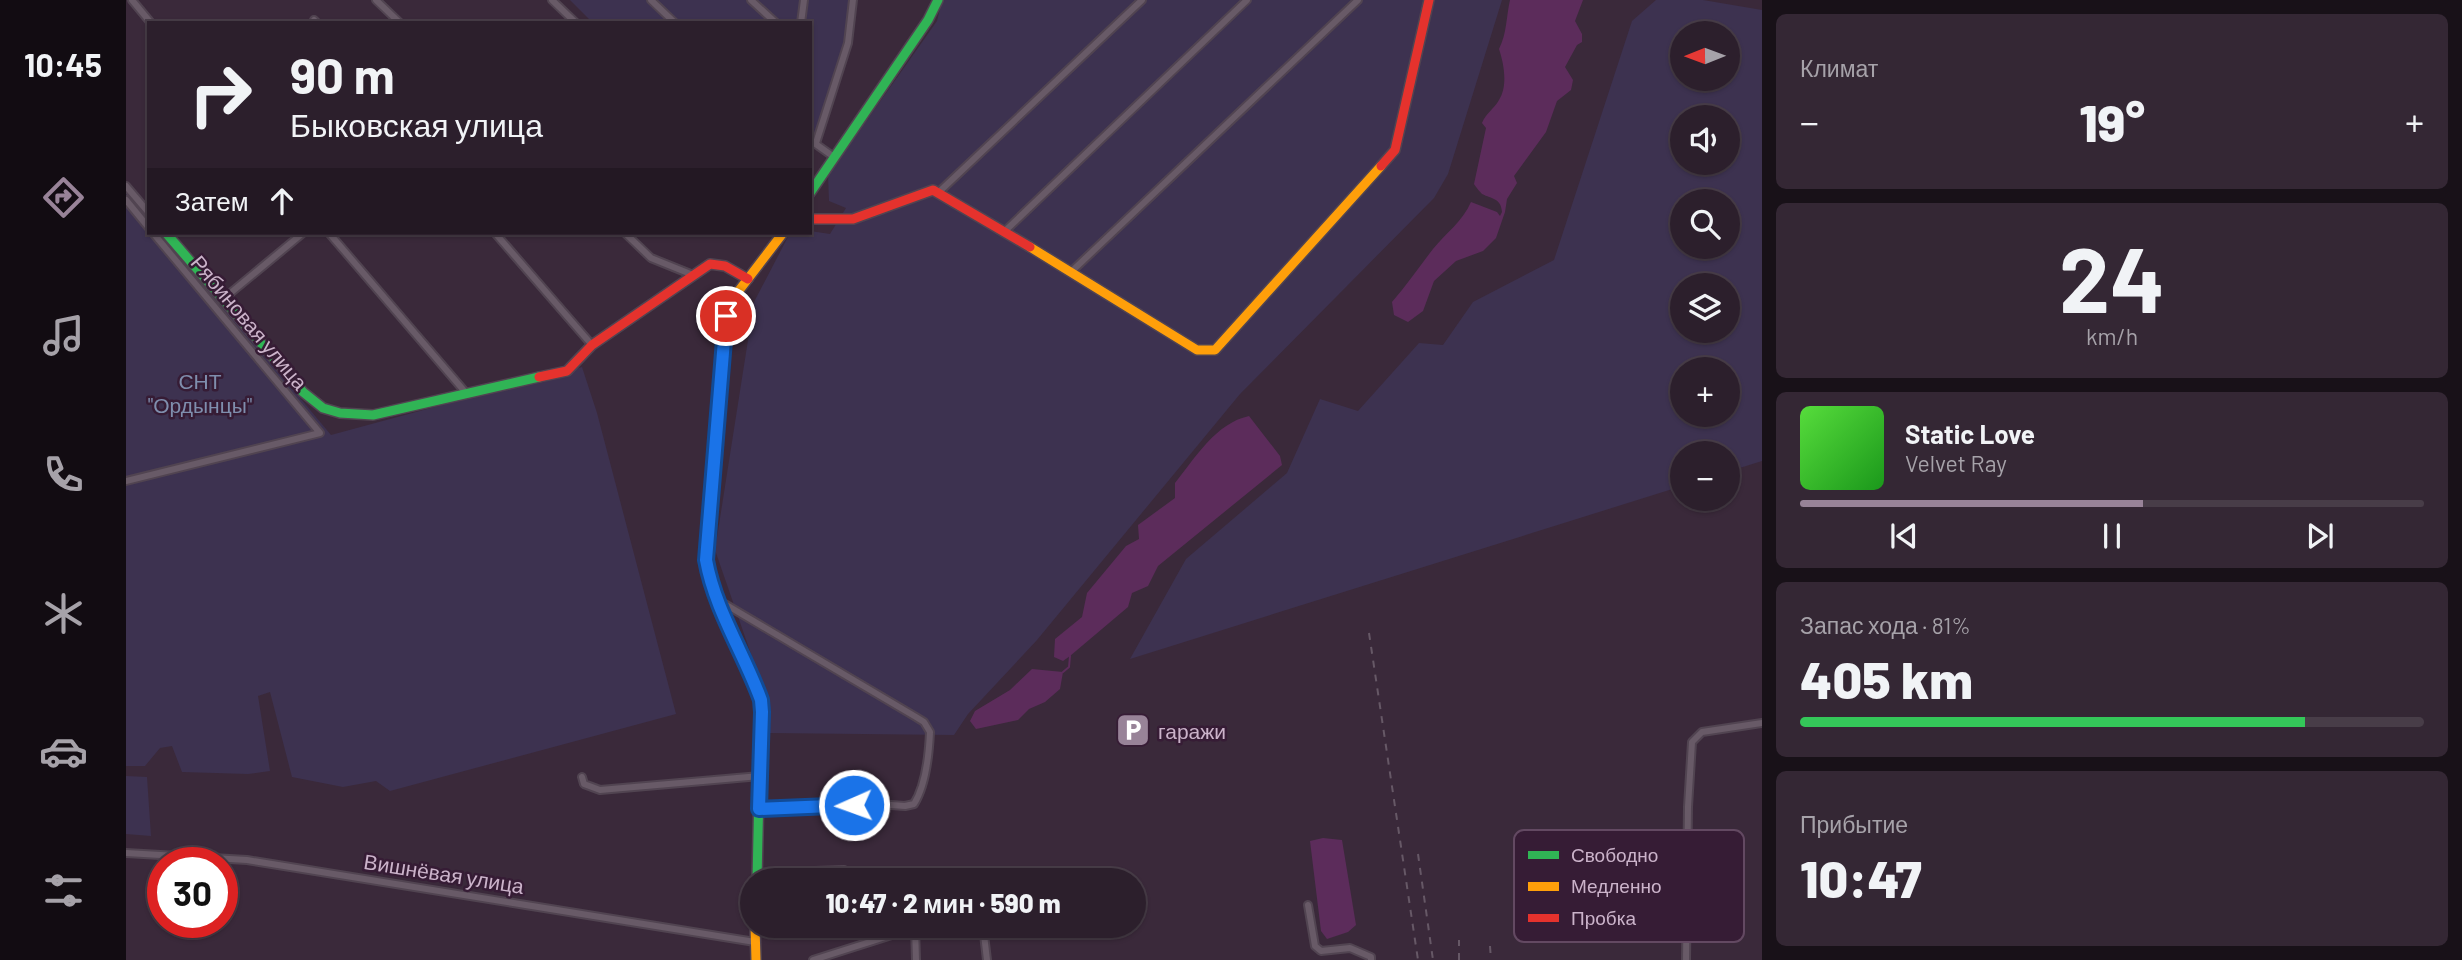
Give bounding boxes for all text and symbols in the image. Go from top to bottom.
north arrow [1670,21,1740,91]
map controls [1670,21,1740,511]
text: 10:45 [24,45,102,83]
text: 90 m [290,45,395,104]
icon: right [175,49,266,140]
text: Климат [1800,54,1878,82]
text: 19° [2079,90,2145,152]
text: − [1800,98,1819,144]
text: + [2405,98,2424,144]
text: Быковская улица [290,105,543,143]
button: sound [1670,105,1740,175]
icon: directions [39,173,88,222]
icon: ahead [263,182,301,220]
text: Затем [175,185,249,216]
button: search [1670,189,1740,259]
text: 24 [2059,222,2165,331]
street label: Рябиновая улица [187,250,314,394]
button: layers [1670,273,1740,343]
pin [696,286,756,346]
icon: arrive [707,297,745,335]
icon: music [39,311,88,360]
text: km/h [2086,322,2138,350]
button: + [1670,357,1740,427]
park label: СНТ "Ордынцы" [148,368,252,417]
text: Static Love [1905,418,2035,449]
button: − [1670,441,1740,511]
text: Velvet Ray [1905,449,2007,477]
icon: phone [39,450,88,499]
icon: previous [1885,517,1923,555]
icon: pause [2093,517,2131,555]
icon: next [2301,517,2339,555]
icon: climate [39,589,88,638]
text: Запас хода · 81% [1800,611,1971,639]
text: 405 km [1800,647,1973,709]
parking icon: гаражи [1114,711,1152,749]
place label: гаражи [1158,718,1226,743]
icon: car [39,727,88,776]
position arrow [817,768,891,842]
text: Прибытие [1800,810,1908,838]
legend [1514,830,1744,942]
text: Свободно [1571,843,1658,866]
text: 10:47 [1800,846,1922,908]
speed limit sign: 30 [147,847,238,938]
street label: Вишнёвая улица [362,848,526,898]
icon: filters [39,866,88,915]
text: Медленно [1571,874,1661,897]
text: 10:47 · 2 мин · 590 m [825,887,1061,918]
text: Пробка [1571,906,1636,929]

